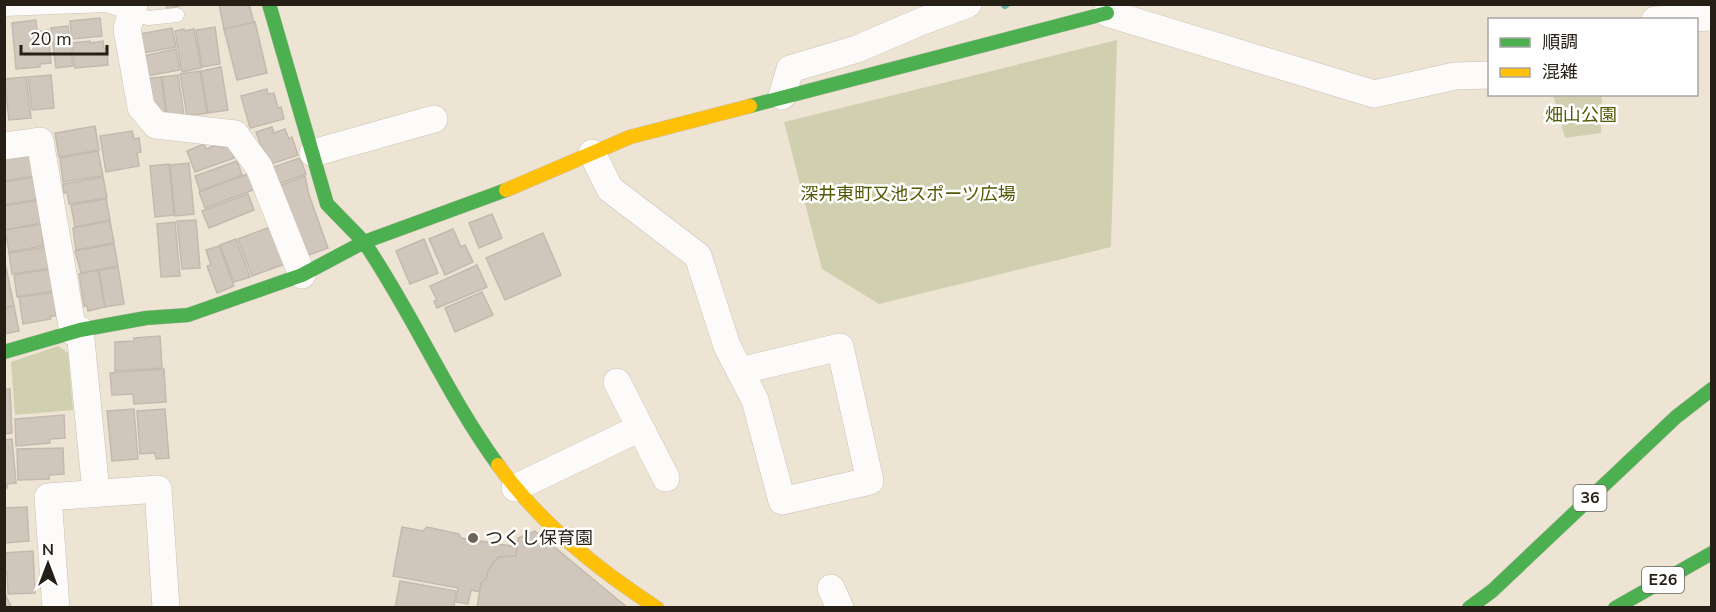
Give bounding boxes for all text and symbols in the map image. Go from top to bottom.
scale bar [21,18,106,56]
legend [1488,18,1698,96]
text: 20 m [30,27,72,51]
text: 順調 [1542,30,1578,54]
text: 混雑 [1542,60,1578,84]
park label: 畑山公園 [1545,103,1617,127]
park label: 深井東町又池スポーツ広場 [800,182,1016,206]
road number: 36 [1574,485,1606,511]
place label: つくし保育園 [485,526,593,550]
marker: つくし保育園 [466,531,480,545]
north arrow [18,534,78,594]
text: N [42,539,54,561]
road number: E26 [1642,567,1684,593]

